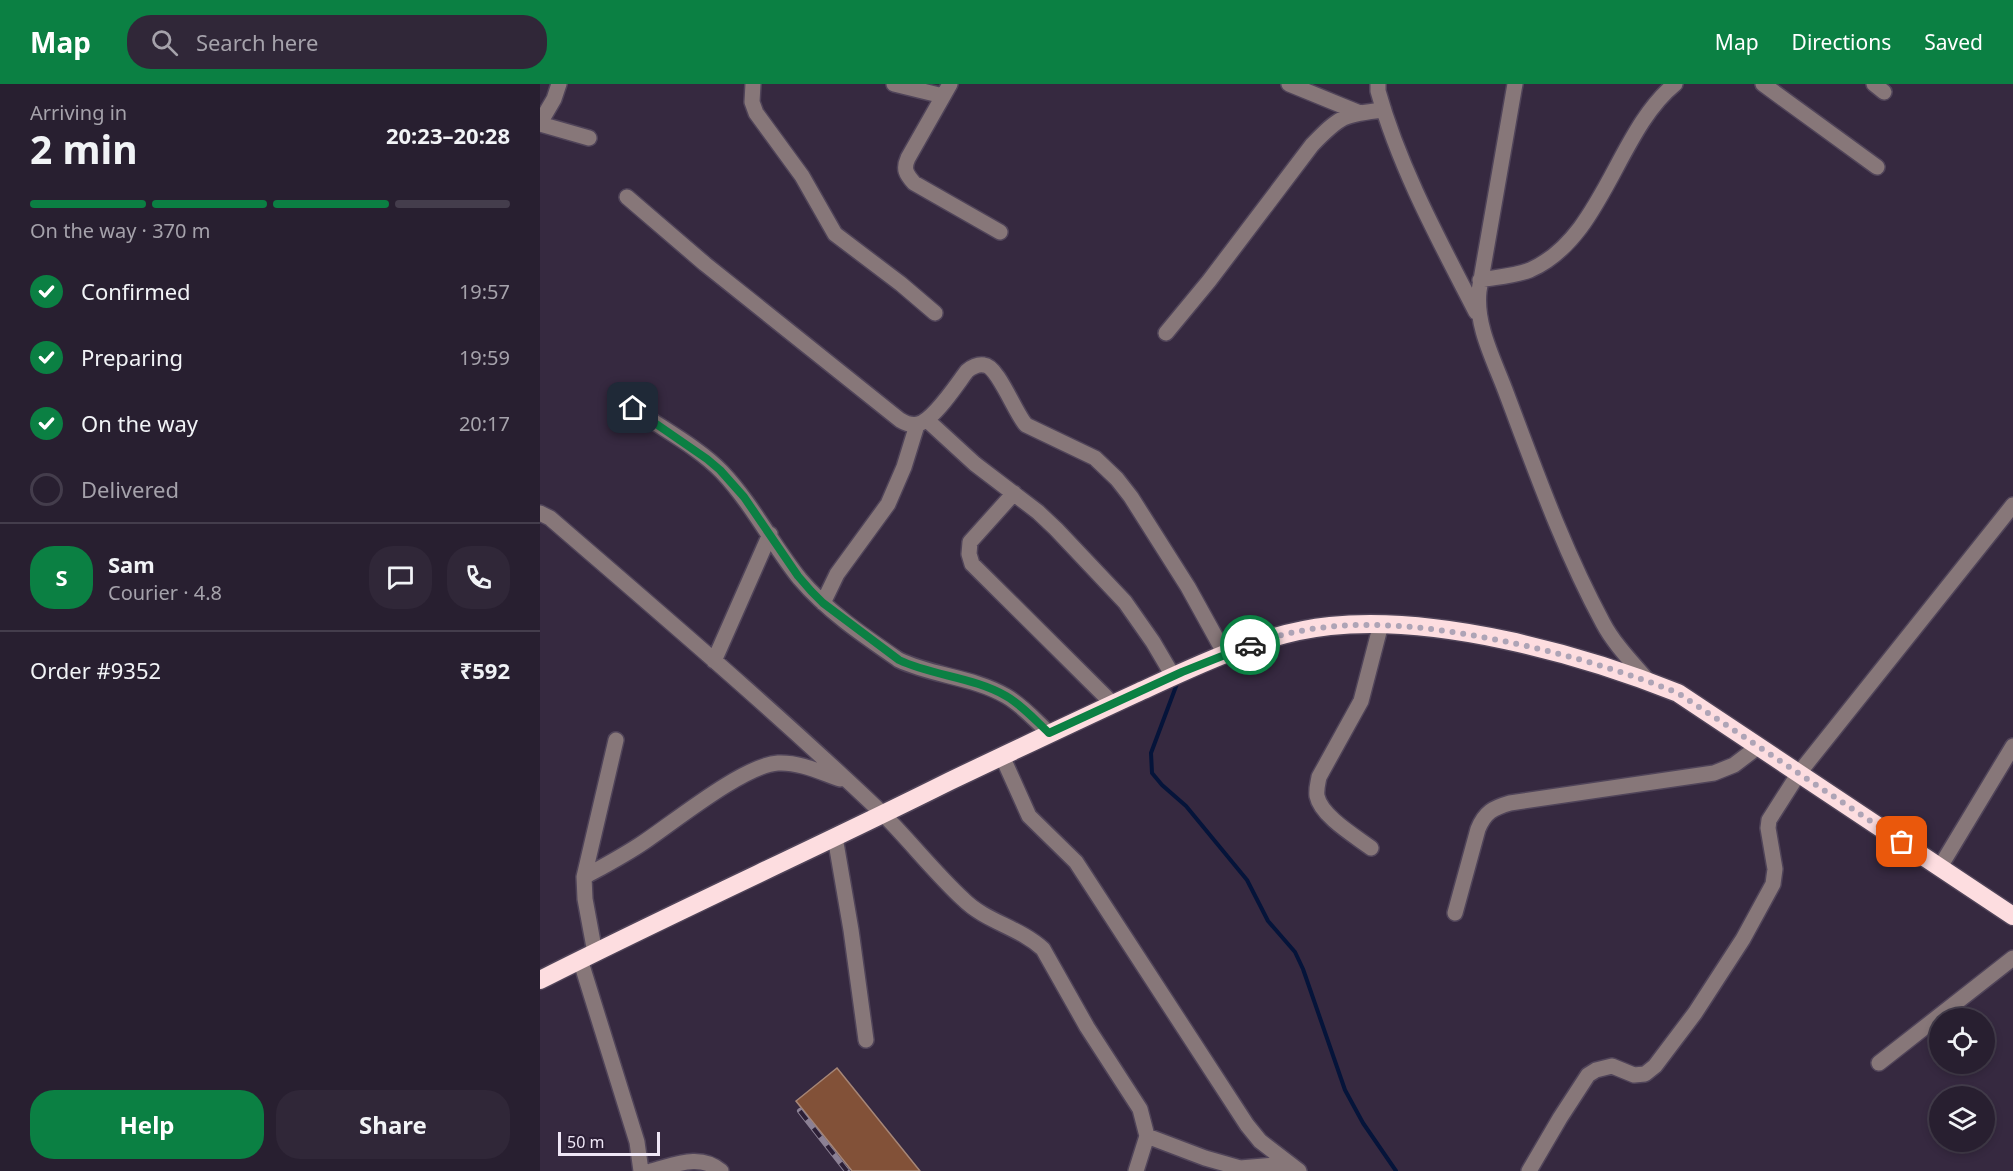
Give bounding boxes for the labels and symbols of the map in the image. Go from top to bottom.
pin [607,382,658,433]
courier [1220,615,1280,675]
pin [1876,816,1927,867]
scale bar [558,1129,660,1156]

